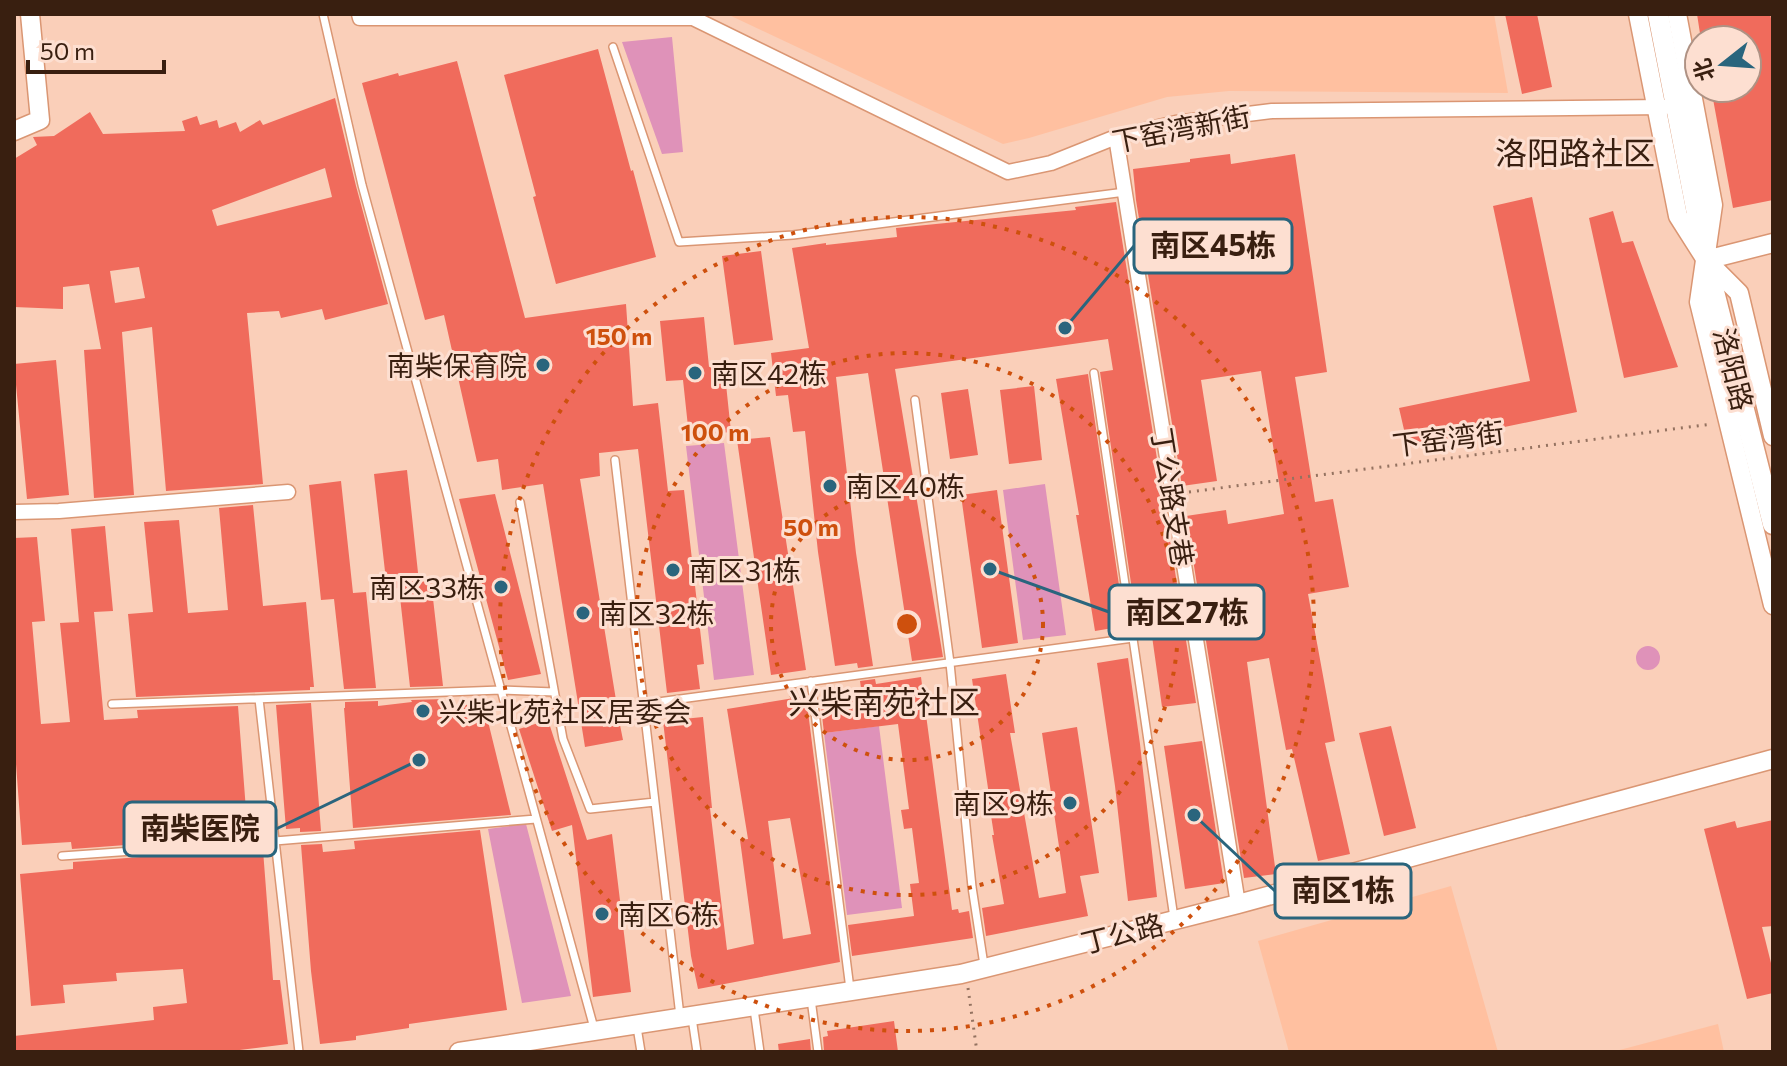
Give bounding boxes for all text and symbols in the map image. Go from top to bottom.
scale bar [28,24,164,74]
north arrow [1683,24,1763,104]
text: 50 m [40,36,95,65]
text: 北 [1687,56,1720,84]
street label: 下窑湾新街 [1109,98,1253,158]
district label: 洛阳路社区 [1495,132,1655,172]
callout: 南区45栋 [1134,219,1292,273]
text: 南区45栋 [1150,225,1276,262]
text: 150 m [586,321,652,350]
street label: 洛阳路 [1707,324,1761,414]
place label: 南柴保育院 [387,348,527,382]
marker: 南柴保育院 [534,356,552,374]
place label: 南区42栋 [711,356,827,390]
marker: 南区42栋 [686,364,704,382]
street label: 下窑湾街 [1390,414,1506,462]
text: 100 m [681,417,749,446]
street label: 丁公路支巷 [1145,425,1201,569]
place label: 南区40栋 [846,469,965,503]
marker: 南区40栋 [821,477,839,495]
text: 50 m [783,512,839,541]
place label: 南区31栋 [689,553,801,587]
marker: 南区31栋 [664,561,682,579]
place label: 南区33栋 [369,570,485,604]
marker: 南区33栋 [492,578,510,596]
callout: 南区27栋 [1109,585,1264,639]
text: 南区27栋 [1125,592,1249,629]
place label: 南区32栋 [599,596,714,630]
marker: 南区32栋 [574,604,592,622]
centre of rings [893,610,921,638]
district label: 兴柴南苑社区 [788,681,980,721]
place label: 兴柴北苑社区居委会 [439,694,691,728]
marker: 兴柴北苑社区居委会 [414,702,432,720]
place label: 南区9栋 [953,786,1054,820]
marker: 南区9栋 [1061,794,1079,812]
callout: 南柴医院 [124,802,276,856]
text: 南柴医院 [140,808,260,845]
callout: 南区1栋 [1275,864,1411,918]
text: 南区1栋 [1291,870,1395,907]
place label: 南区6栋 [618,897,719,931]
marker: 南区6栋 [593,905,611,923]
street label: 丁公路 [1077,906,1167,960]

